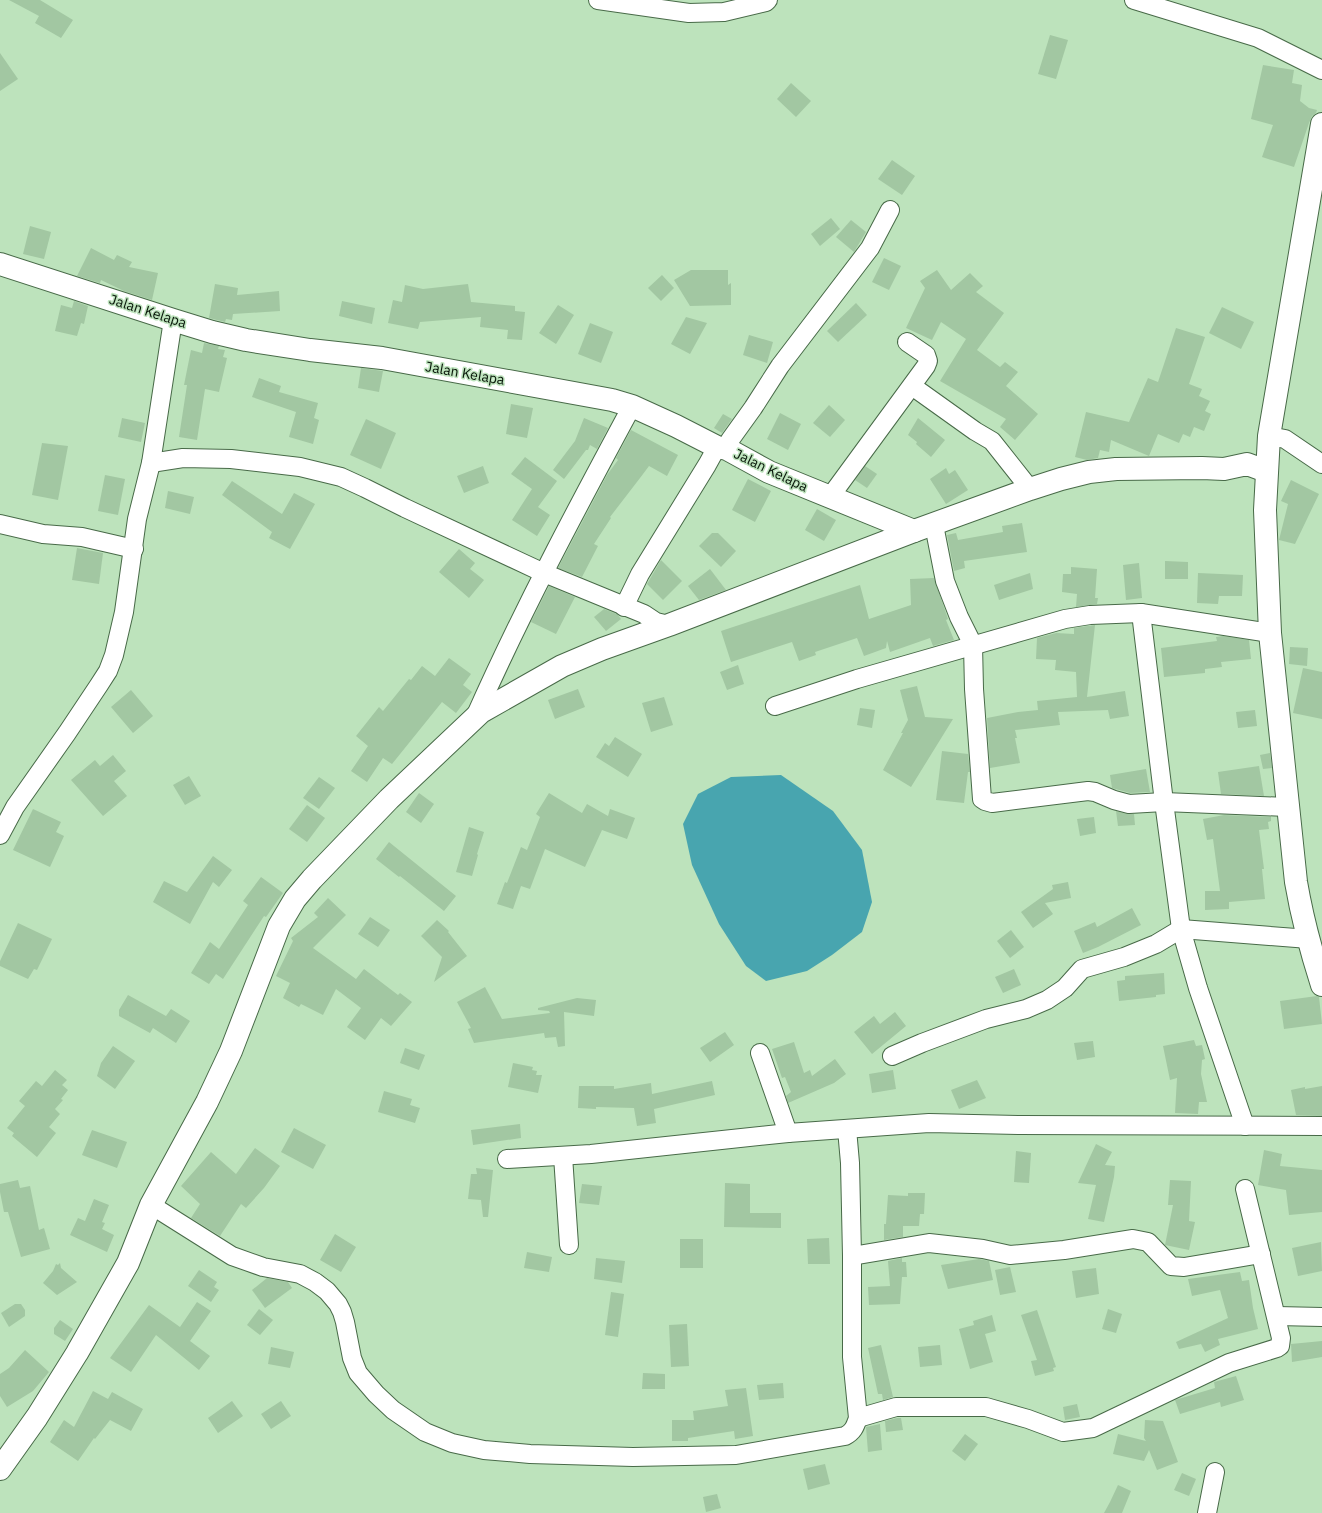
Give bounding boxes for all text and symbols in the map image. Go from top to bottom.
street label: Jalan Kelapa [107,290,189,332]
street label: Jalan Kelapa [424,357,507,389]
street label: Jalan Kelapa [731,444,811,496]

